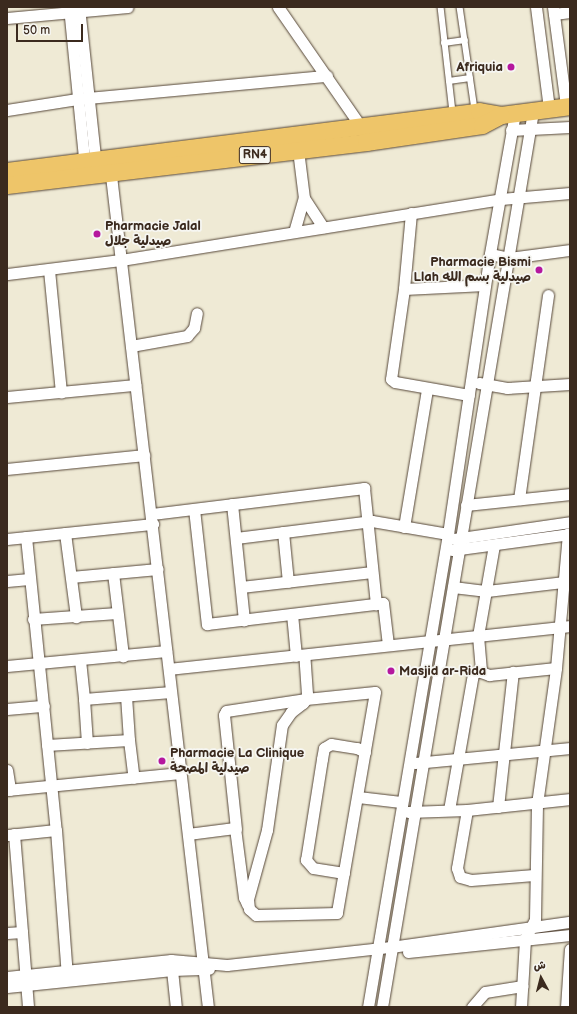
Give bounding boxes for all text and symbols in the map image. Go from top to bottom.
scale bar [18,16,85,42]
text: 50 m [23,23,50,38]
place label: Afriquia [457,59,503,75]
marker: Afriquia [506,62,516,72]
road number: RN4 [238,145,272,165]
place label: Pharmacie Jalal صيدلية جلال [105,219,201,250]
marker: Pharmacie Jalal صيدلية جلال [92,229,102,239]
place label: Pharmacie Bismi Llah صيدلية بسم الله [414,255,531,286]
marker: Pharmacie Bismi Llah صيدلية بسم الله [534,265,544,275]
place label: Masjid ar-Rida [399,663,486,679]
marker: Masjid ar-Rida [386,666,396,676]
place label: Pharmacie La Clinique صيدلية المصحة [170,746,304,777]
marker: Pharmacie La Clinique صيدلية المصحة [157,756,167,766]
north arrow [521,958,561,998]
text: ش [533,958,546,973]

